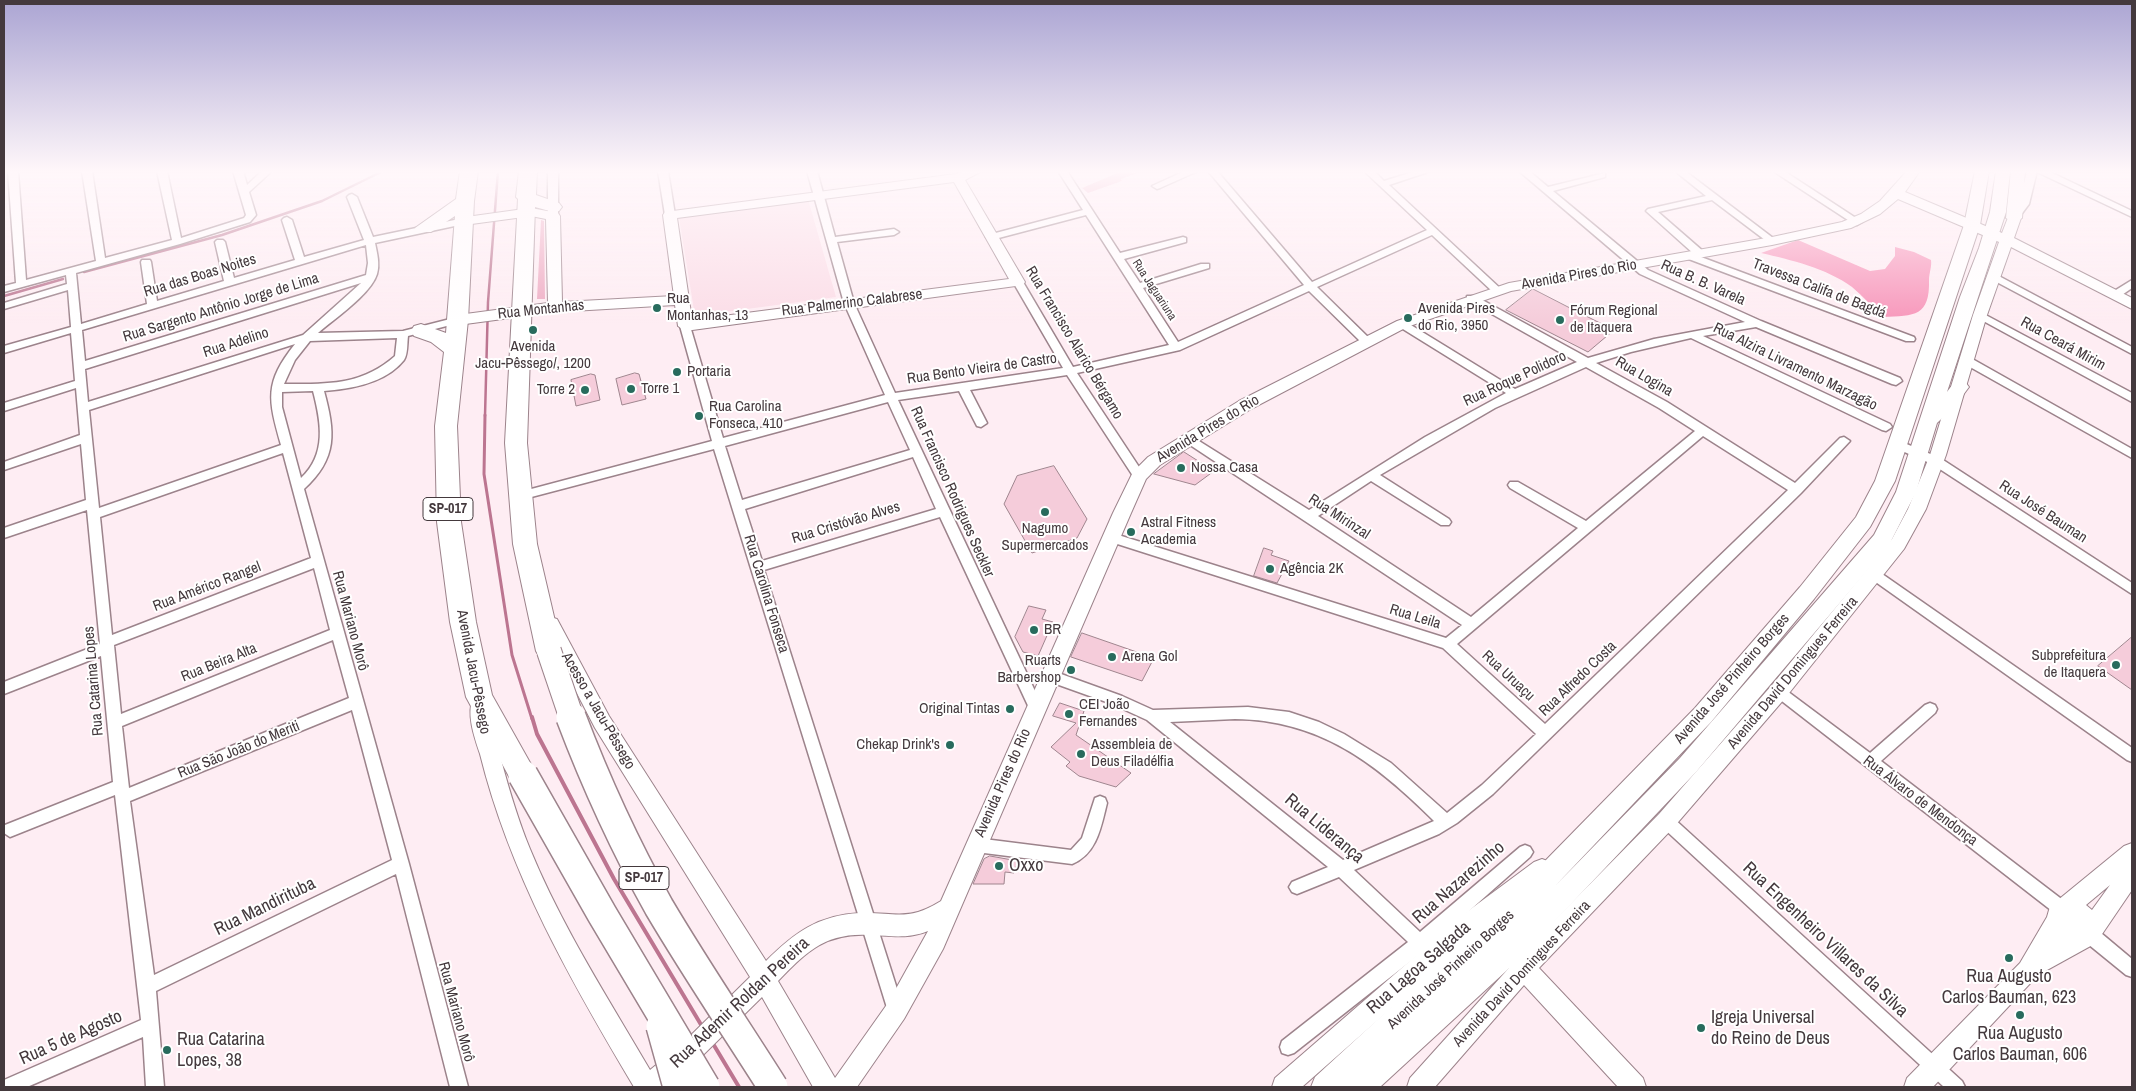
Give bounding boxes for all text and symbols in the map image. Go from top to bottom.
street label: Rua das Boas Noites [142,250,258,302]
street label: Travessa Califa de Bagdá [1750,255,1888,323]
street label: Avenida Pires do Rio [1520,256,1638,294]
street label: Rua B. B. Varela [1658,256,1748,310]
street label: Rua Jaguariuna [1129,257,1179,323]
street label: Rua Francisco Alarico Bérgamo [1021,263,1127,423]
street label: Rua Sargento Antônio Jorge de Lima [121,270,321,346]
street label: Rua Palmerino Calabrese [781,285,923,321]
place label: Rua Montanhas, 13 [667,290,748,325]
street label: Rua Montanhas [497,297,585,323]
place label: Avenida Pires do Rio, 3950 [1418,300,1495,335]
marker: Rua Montanhas, 13 [651,302,663,314]
place label: Fórum Regional de Itaquera [1570,302,1658,337]
marker: Avenida Pires do Rio, 3950 [1402,312,1414,324]
street label: Rua Ceará Mirim [2017,313,2109,375]
marker: Fórum Regional de Itaquera [1554,314,1566,326]
street label: Rua Alzira Livramento Marzagão [1710,319,1880,415]
street label: Rua Adelino [201,324,271,362]
marker: Avenida Jacu-Pêssego/, 1200 [527,324,539,336]
place label: Avenida Jacu-Pêssego/, 1200 [475,338,591,373]
street label: Rua Roque Polidoro [1461,347,1569,411]
street label: Rua Bento Vieira de Castro [906,350,1058,388]
street label: Rua Logina [1612,353,1676,401]
place label: Portaria [687,363,731,381]
marker: Portaria [671,366,683,378]
place label: Torre 1 [641,380,679,398]
place label: Torre 2 [537,381,575,399]
marker: Torre 1 [625,383,637,395]
marker: Torre 2 [579,384,591,396]
street label: Avenida Pires do Rio [1153,391,1263,467]
place label: Rua Carolina Fonseca, 410 [709,398,783,433]
street label: Rua Francisco Rodrigues Seckler [906,404,998,580]
marker: Rua Carolina Fonseca, 410 [693,410,705,422]
place label: Nossa Casa [1191,459,1258,477]
marker: Nossa Casa [1175,462,1187,474]
street label: Rua José Bauman [1996,477,2090,547]
street label: Rua Mirinzal [1305,490,1373,544]
road number: SP-017 [423,498,473,520]
street label: Rua Cristóvão Alves [790,498,902,548]
marker: Nagumo Supermercados [1039,506,1051,518]
place label: Astral Fitness Academia [1141,514,1216,549]
place label: Nagumo Supermercados [1002,520,1088,555]
marker: Astral Fitness Academia [1125,526,1137,538]
street label: Rua Carolina Fonseca [739,533,793,655]
street label: Rua Américo Rangel [150,558,264,616]
place label: Agência 2K [1280,560,1344,578]
marker: Agência 2K [1264,563,1276,575]
street label: Rua Mariano Morô [328,569,372,673]
street label: Avenida David Domingues Ferreira [1724,593,1862,753]
street label: Rua Leila [1387,601,1443,633]
street label: Avenida Jacu-Pêssego [452,608,494,736]
street label: Avenida José Pinheiro Borges [1671,610,1793,748]
place label: BR [1044,621,1061,639]
marker: BR [1028,624,1040,636]
street label: Rua Catarina Lopes [80,625,108,737]
street label: Rua Alfredo Costa [1536,638,1620,720]
street label: Rua Beira Alta [179,640,259,686]
street label: Rua Uruaçu [1478,647,1538,705]
place label: Subprefeitura de Itaquera [2031,647,2106,682]
place label: Arena Gol [1122,648,1177,666]
street label: Acesso a Jacu-Pêssego [557,649,639,773]
marker: Arena Gol [1106,651,1118,663]
place label: Ruarts Barbershop [997,652,1061,687]
marker: Subprefeitura de Itaquera [2110,659,2122,671]
marker: Ruarts Barbershop [1065,664,1077,676]
place label: CEI João Fernandes [1079,696,1137,731]
place label: Original Tintas [919,700,1000,718]
marker: Original Tintas [1004,703,1016,715]
marker: CEI João Fernandes [1063,708,1075,720]
street label: Rua São João do Meriti [175,717,303,783]
street label: Avenida Pires do Rio [971,726,1035,840]
place label: Chekap Drink's [856,736,940,754]
place label: Assembleia de Deus Filadélfia [1091,736,1174,771]
marker: Chekap Drink's [944,739,956,751]
marker: Assembleia de Deus Filadélfia [1075,748,1087,760]
street label: Rua Álvaro de Mendonça [1859,752,1981,850]
street label: Rua Liderança [1280,790,1368,868]
street label: Rua Nazarezinho [1409,837,1509,929]
place label: Oxxo [1009,855,1043,877]
street label: Rua Engenheiro Villares da Silva [1738,858,1912,1022]
marker: Oxxo [993,860,1005,872]
road number: SP-017 [619,866,669,890]
street label: Rua Mandirituba [211,873,319,941]
street label: Avenida David Domingues Ferreira [1449,897,1595,1051]
street label: Avenida José Pinheiro Borges [1384,907,1518,1033]
street label: Rua Lagoa Salgada [1363,917,1475,1019]
street label: Rua Ademir Roldan Pereira [666,933,814,1073]
marker: Rua Augusto Carlos Bauman, 623 [2003,952,2015,964]
street label: Rua Mariano Morô [434,960,478,1064]
place label: Rua Augusto Carlos Bauman, 623 [1942,966,2076,1009]
street label: Rua 5 de Agosto [16,1006,126,1070]
place label: Igreja Universal do Reino de Deus [1711,1007,1830,1050]
marker: Rua Augusto Carlos Bauman, 606 [2014,1009,2026,1021]
marker: Igreja Universal do Reino de Deus [1695,1022,1707,1034]
place label: Rua Augusto Carlos Bauman, 606 [1953,1023,2087,1066]
place label: Rua Catarina Lopes, 38 [177,1029,265,1072]
marker: Rua Catarina Lopes, 38 [161,1044,173,1056]

